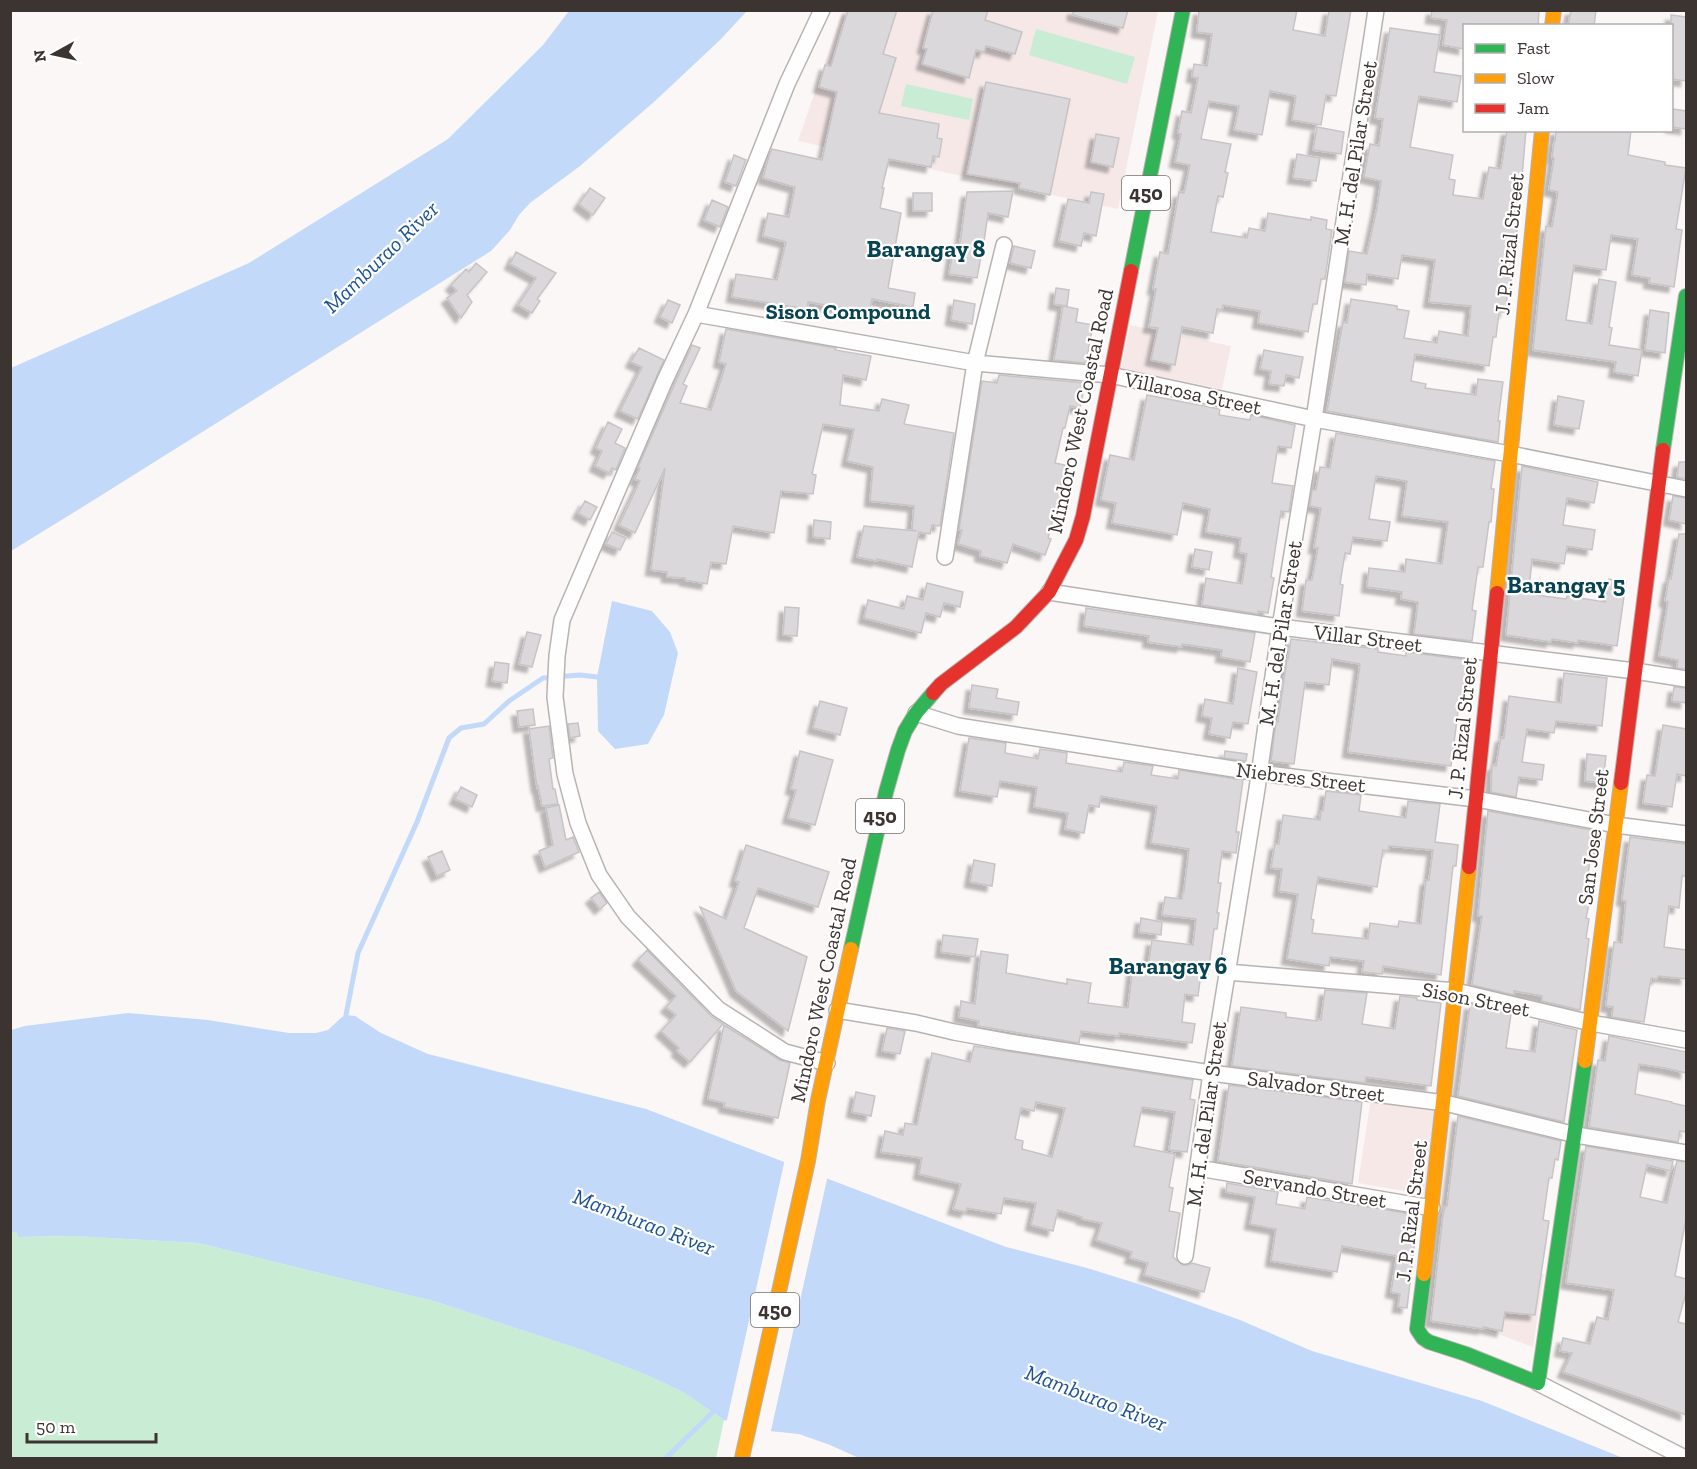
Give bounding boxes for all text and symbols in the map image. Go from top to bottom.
north arrow [24,24,84,84]
legend [1463,24,1673,132]
text: Fast [1517,37,1550,59]
text: N [29,49,50,63]
street label: M. H. del Pilar Street [1328,59,1382,247]
text: Slow [1517,67,1554,89]
text: Jam [1517,97,1549,119]
street label: J. P. Rizal Street [1489,172,1529,316]
road number: 450 [1122,176,1170,210]
water label: Mamburao River [318,195,444,319]
district label: Barangay 8 [867,234,986,263]
street label: Mindoro West Coastal Road [1042,286,1118,536]
district label: Sison Compound [765,298,931,325]
street label: Villarosa Street [1121,366,1264,420]
street label: M. H. del Pilar Street [1253,539,1307,727]
district label: Barangay 5 [1507,570,1625,599]
street label: Villar Street [1311,619,1424,657]
street label: J. P. Rizal Street [1442,656,1482,800]
street label: Niebres Street [1235,757,1367,797]
street label: San Jose Street [1572,767,1614,906]
road number: 450 [856,799,904,833]
street label: Mindoro West Coastal Road [785,855,861,1105]
district label: Barangay 6 [1109,951,1228,980]
street label: Sison Street [1420,976,1532,1022]
street label: M. H. del Pilar Street [1181,1020,1231,1208]
street label: Salvador Street [1246,1065,1386,1107]
street label: J. P. Rizal Street [1390,1139,1432,1283]
street label: Servando Street [1241,1163,1389,1213]
water label: Mamburao River [569,1183,719,1262]
road number: 450 [751,1293,799,1327]
water label: Mamburao River [1021,1359,1171,1438]
scale bar [27,1406,156,1444]
text: 50 m [36,1416,76,1438]

